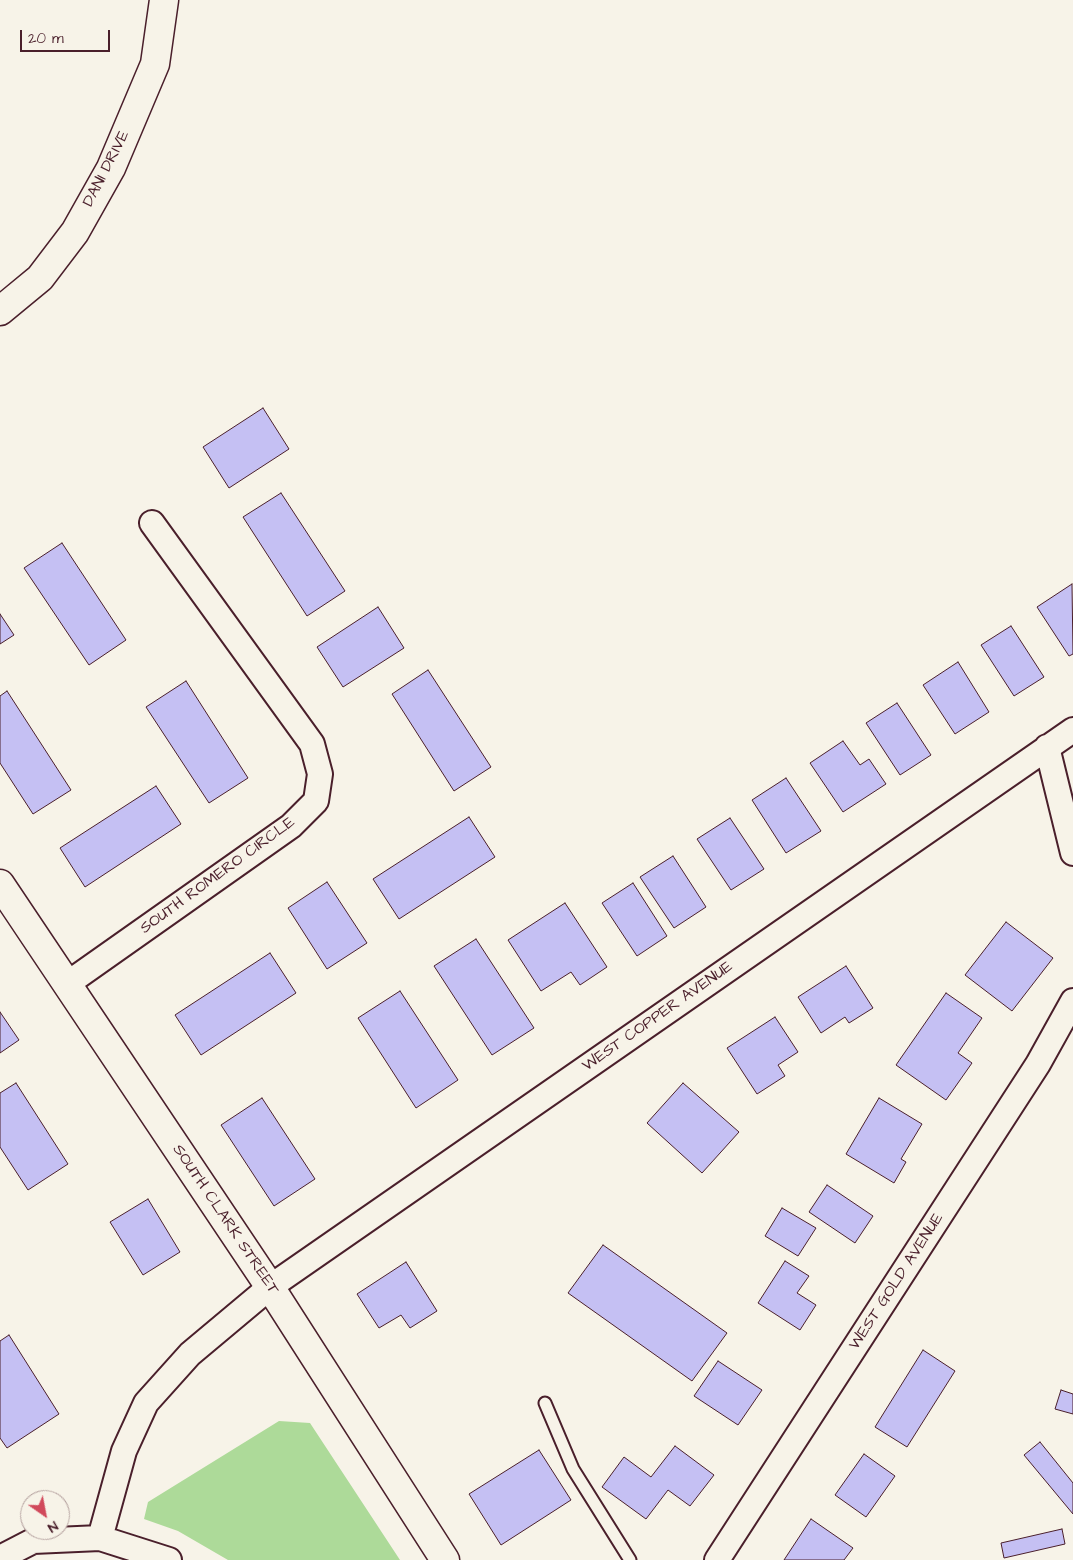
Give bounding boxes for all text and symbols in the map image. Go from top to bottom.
scale bar [22,20,112,52]
text: 20 m [28,28,64,49]
street label: DANI DRIVE [80,128,134,210]
street label: SOUTH ROMERO CIRCLE [137,813,299,939]
street label: WEST COPPER AVENUE [579,958,737,1076]
street label: SOUTH CLARK STREET [168,1141,282,1299]
street label: WEST GOLD AVENUE [846,1210,948,1354]
north arrow [20,1490,70,1540]
text: N [43,1516,62,1538]

